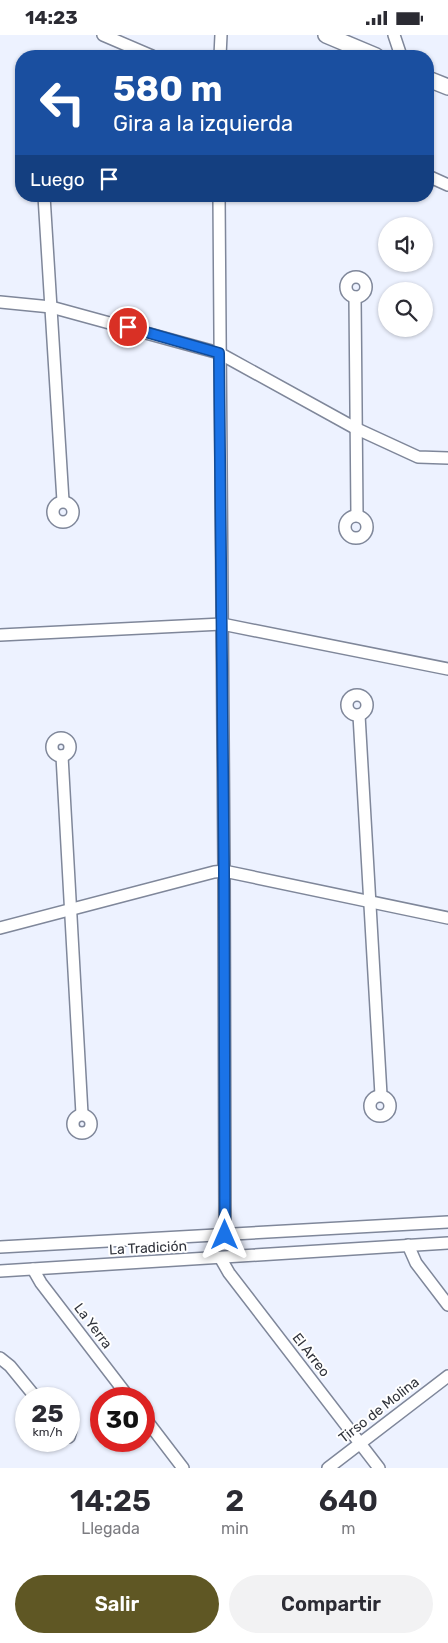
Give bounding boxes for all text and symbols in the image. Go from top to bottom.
text: 14:23 [25,6,78,29]
text: 580 m [113,68,223,110]
icon: left [30,70,95,135]
text: Gira a la izquierda [113,110,293,137]
icon: arrive [95,165,123,193]
text: Luego [30,168,85,191]
map controls [378,217,433,337]
button: sound [378,217,433,272]
button: search [378,282,433,337]
pin [107,306,149,348]
icon: arrive [114,313,142,341]
position arrow [198,1208,250,1260]
street label: La Tradición [109,1237,187,1259]
street label: La Yerra [70,1300,116,1352]
street label: El Arreo [289,1330,333,1380]
street label: Tirso de Molina [335,1373,423,1447]
speed limit sign: 30 [90,1387,155,1452]
text: 25 [31,1399,64,1428]
text: km/h [33,1425,62,1439]
text: 14:25 [70,1483,151,1519]
text: 2 [225,1483,244,1519]
text: 640 [319,1483,378,1519]
text: Llegada [81,1519,140,1538]
text: min [221,1519,249,1538]
text: m [341,1519,355,1538]
button: Salir [15,1575,219,1633]
button: Compartir [229,1575,433,1633]

